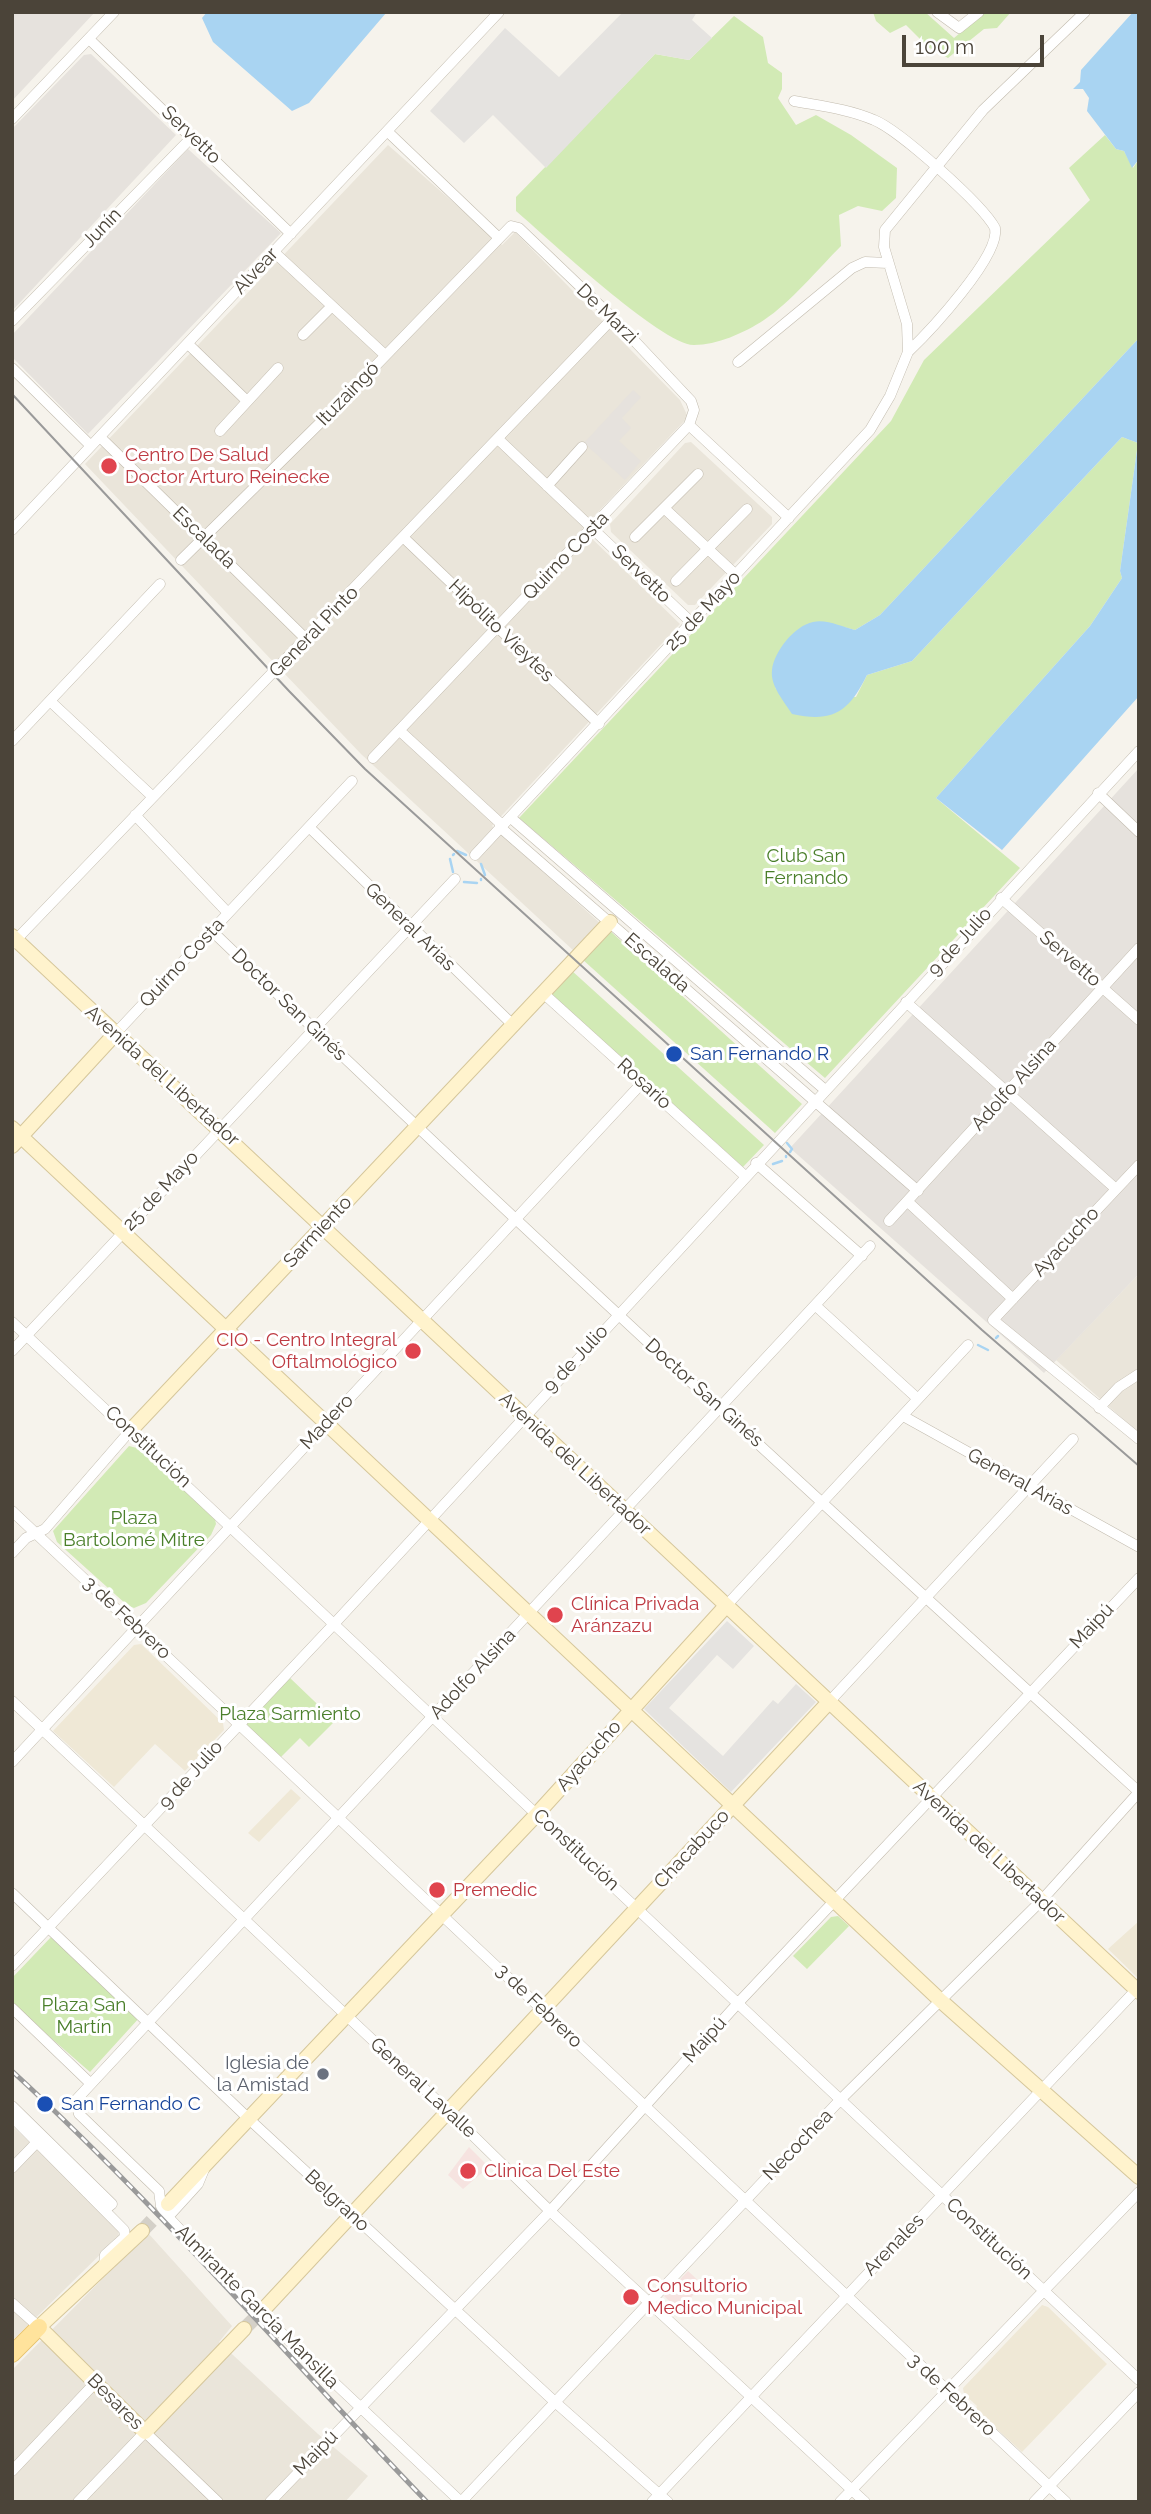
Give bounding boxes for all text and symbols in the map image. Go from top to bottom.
scale bar [906,21,1048,65]
text: 100 m [915,34,974,59]
street label: Servetto [156,101,226,169]
street label: Junín [78,203,126,253]
street label: Alvear [229,243,283,299]
street label: De Marzi [572,279,642,349]
street label: Ituzaingó [312,357,384,431]
place label: Centro De Salud Doctor Arturo Reinecke [125,444,330,488]
marker: Centro De Salud Doctor Arturo Reinecke [99,456,119,476]
street label: Escalada [168,502,240,574]
street label: Quirno Costa [518,507,614,605]
street label: Servetto [606,540,676,608]
street label: 25 de Mayo [660,566,746,656]
street label: Hipólito Vieytes [444,575,558,687]
street label: General Pinto [265,581,363,683]
park label: Club San Fernando [764,845,848,889]
street label: General Arias [360,878,460,976]
street label: 9 de Julio [923,903,997,981]
street label: Quirno Costa [135,914,229,1012]
street label: Servetto [1035,926,1105,992]
street label: Escalada [620,928,694,998]
street label: Doctor San Ginés [227,944,351,1066]
street label: Avenida del Libertador [80,1001,244,1151]
street label: Adolfo Alsina [967,1034,1061,1136]
place label: San Fernando R [690,1043,829,1065]
marker: San Fernando R [664,1044,684,1064]
street label: Rosario [612,1054,676,1114]
street label: 25 de Mayo [118,1146,204,1236]
street label: Sarmiento [279,1191,357,1273]
street label: Ayacucho [1028,1202,1104,1282]
street label: 9 de Julio [539,1320,613,1398]
place label: CIO - Centro Integral Oftalmológico [216,1329,397,1373]
street label: Doctor San Ginés [640,1334,768,1452]
marker: CIO - Centro Integral Oftalmológico [403,1341,423,1361]
street label: Avenida del Libertador [494,1388,656,1540]
street label: Madero [296,1390,358,1454]
street label: Constitución [100,1401,196,1493]
street label: General Arias [963,1444,1077,1520]
park label: Plaza Bartolomé Mitre [63,1507,205,1551]
street label: 3 de Febrero [78,1572,176,1664]
place label: Clínica Privada Aránzazu [571,1593,699,1637]
street label: Maipú [1065,1598,1119,1654]
marker: Clínica Privada Aránzazu [545,1605,565,1625]
street label: Adolfo Alsina [425,1624,521,1724]
park label: Plaza Sarmiento [219,1703,361,1725]
street label: Ayacucho [552,1716,626,1796]
street label: 9 de Julio [154,1736,228,1814]
street label: Avenida del Libertador [908,1776,1070,1928]
street label: Constitución [528,1804,624,1896]
street label: Chacabuco [650,1805,734,1893]
place label: Premedic [453,1879,537,1901]
marker: Premedic [427,1880,447,1900]
street label: 3 de Febrero [491,1959,587,2053]
park label: Plaza San Martín [42,1994,126,2038]
street label: Maipú [678,2012,732,2068]
street label: General Lavalle [365,2033,481,2143]
place label: Iglesia de la Amistad [216,2052,309,2096]
marker: Iglesia de la Amistad [315,2066,331,2082]
place label: San Fernando C [61,2093,201,2115]
marker: San Fernando C [35,2094,55,2114]
street label: Necochea [758,2105,838,2185]
place label: Clinica Del Este [484,2160,620,2182]
marker: Clinica Del Este [458,2161,478,2181]
street label: Belgrano [300,2165,374,2237]
street label: Constitución [941,2193,1037,2285]
street label: Arenales [859,2209,929,2281]
street label: Almirante García Mansilla [170,2220,344,2394]
place label: Consultorio Medico Municipal [647,2275,802,2319]
marker: Consultorio Medico Municipal [621,2287,641,2307]
street label: 3 de Febrero [903,2349,1001,2441]
street label: Besares [82,2369,148,2435]
street label: Maipú [289,2426,343,2480]

